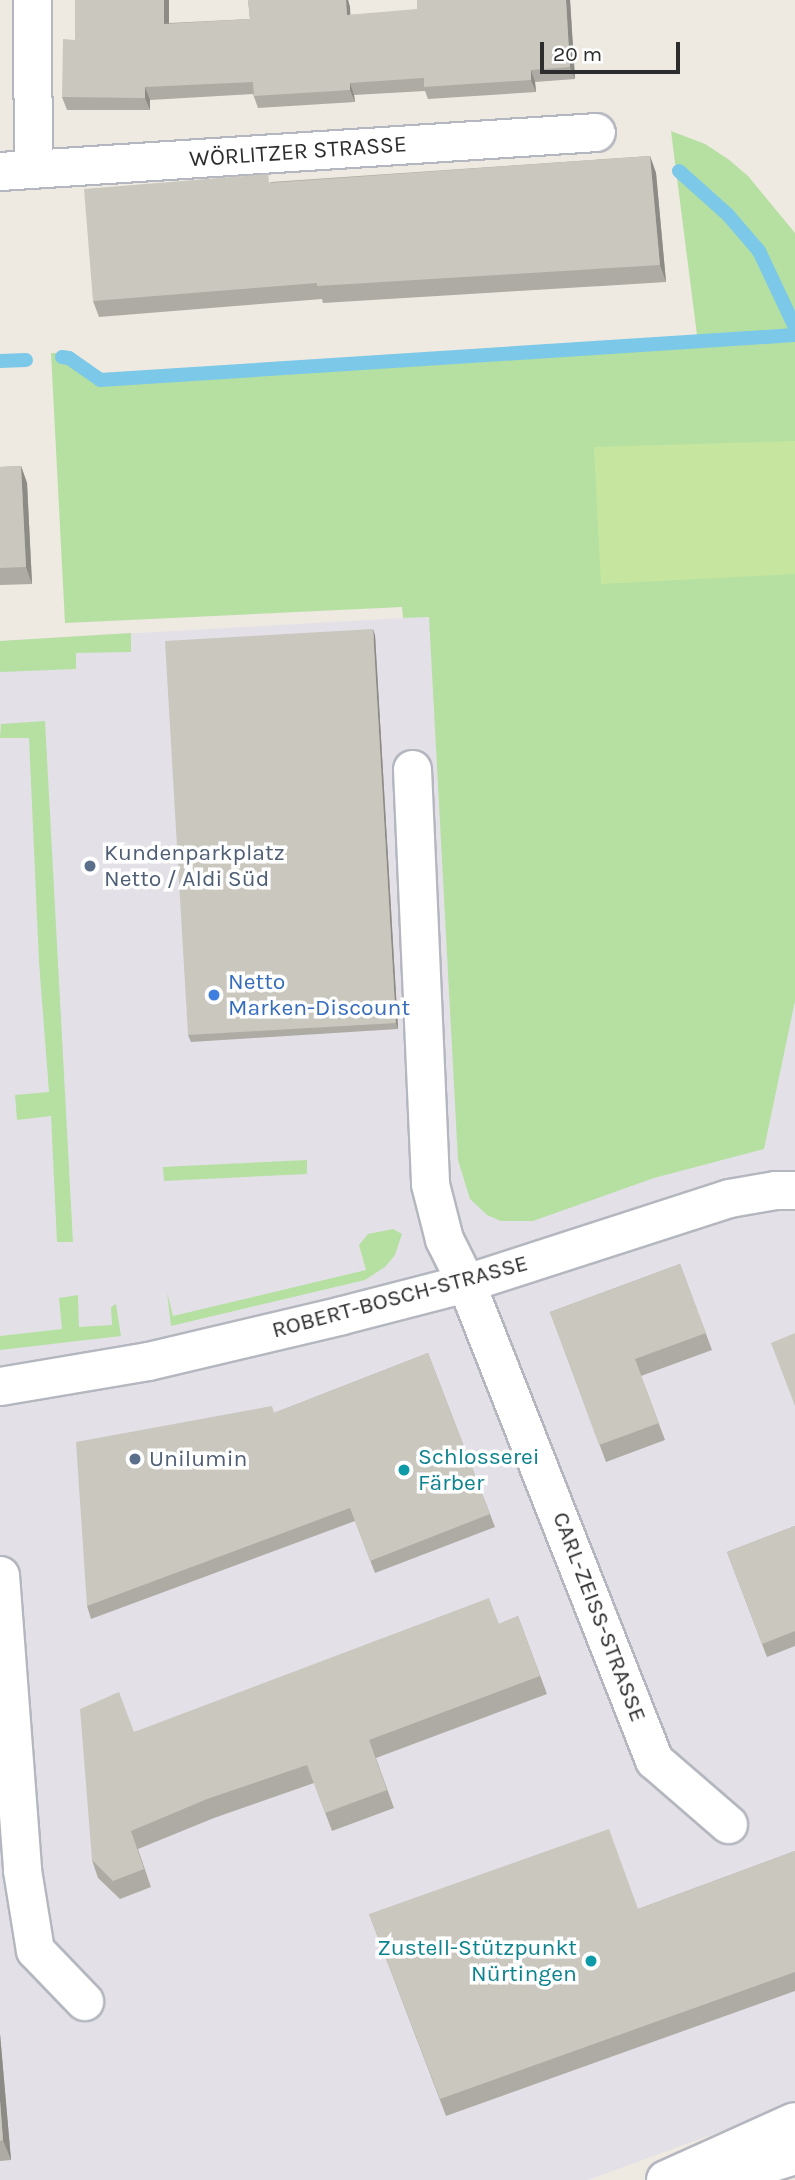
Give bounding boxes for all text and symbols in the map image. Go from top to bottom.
scale bar [543,28,683,72]
text: 20 m [553,42,602,66]
street label: WÖRLITZER STRASSE [188,131,408,173]
place label: Kundenparkplatz Netto / Aldi Süd [104,839,285,893]
marker: Kundenparkplatz Netto / Aldi Süd [82,858,98,874]
place label: Netto Marken-Discount [228,968,410,1022]
marker: Netto Marken-Discount [206,987,222,1003]
street label: ROBERT-BOSCH-STRASSE [269,1250,531,1344]
place label: Schlosserei Färber [418,1443,540,1497]
place label: Unilumin [149,1445,247,1473]
marker: Unilumin [127,1451,143,1467]
marker: Schlosserei Färber [396,1462,412,1478]
street label: CARL-ZEISS-STRASSE [546,1508,652,1726]
place label: Zustell-Stützpunkt Nürtingen [377,1934,577,1988]
marker: Zustell-Stützpunkt Nürtingen [583,1953,599,1969]

